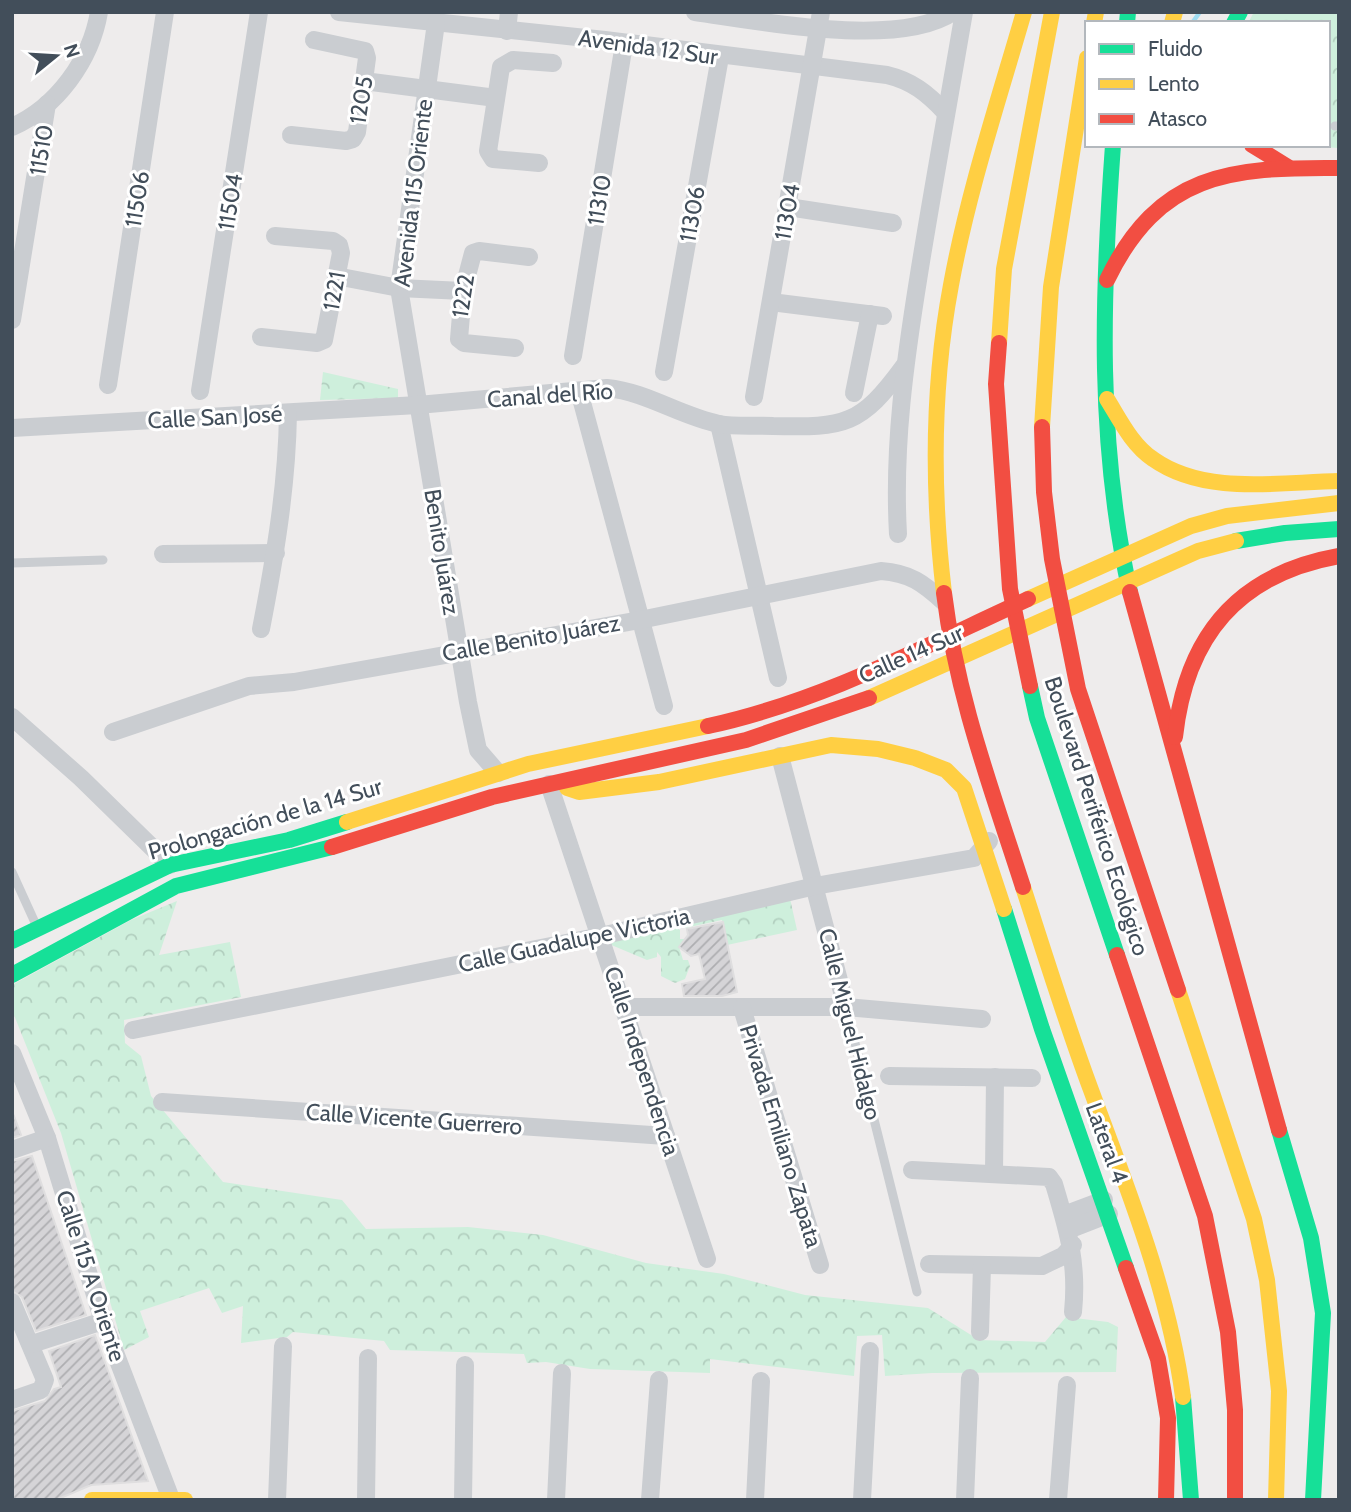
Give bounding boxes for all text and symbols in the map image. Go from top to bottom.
north arrow [21,21,91,91]
legend [1085,21,1330,147]
street label: Avenida 12 Sur [577,23,720,71]
text: Fluido [1148,36,1203,61]
text: N [59,41,85,61]
text: Lento [1148,71,1199,96]
street label: 1205 [343,74,379,126]
street label: Avenida 115 Oriente [388,97,438,289]
text: Atasco [1148,106,1207,131]
street label: 11510 [23,123,59,177]
street label: 11506 [119,169,155,229]
street label: 11504 [212,172,248,232]
street label: 11310 [581,173,617,227]
street label: 11304 [768,182,806,242]
street label: 11306 [673,184,711,244]
street label: 1221 [317,269,351,313]
street label: 1222 [446,272,480,320]
street label: Canal del Río [486,377,614,413]
street label: Calle San José [147,399,283,435]
street label: Benito Juárez [418,487,466,617]
street label: Calle Benito Juárez [440,609,622,667]
street label: Calle 14 Sur [854,618,968,689]
street label: Boulevard Periférico Ecológico [1039,673,1155,959]
street label: Prolongación de la 14 Sur [145,772,386,866]
street label: Calle Guadalupe Victoria [456,902,692,978]
street label: Calle Miguel Hidalgo [813,925,887,1123]
street label: Calle Independencia [598,963,686,1159]
street label: Privada Emiliano Zapata [734,1021,828,1251]
street label: Calle Vicente Guerrero [305,1097,523,1141]
street label: Lateral 4 [1080,1099,1134,1187]
street label: Calle 115 A Oriente [50,1187,132,1365]

